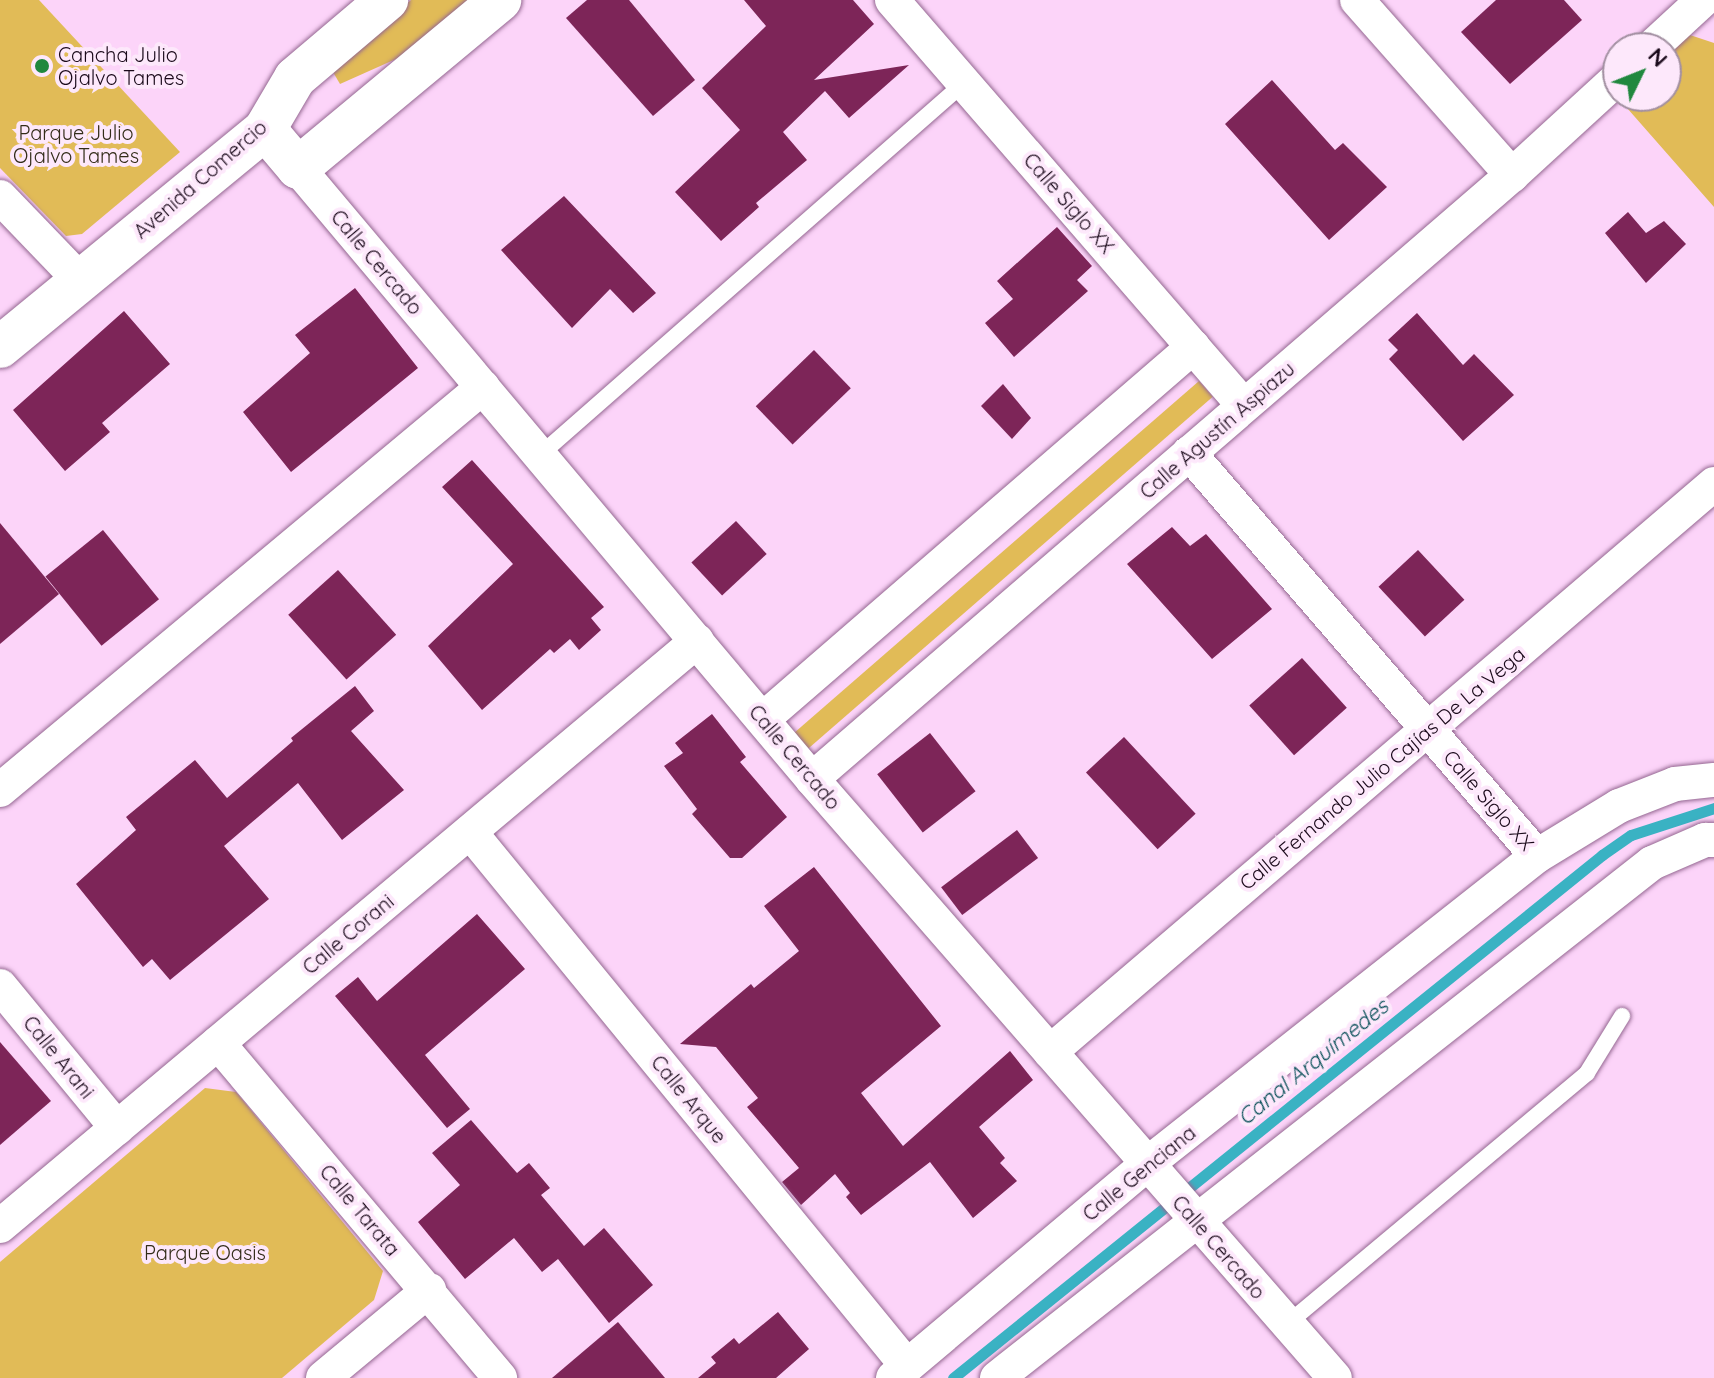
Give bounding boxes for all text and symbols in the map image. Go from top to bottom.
north arrow [1602,32,1682,112]
place label: Cancha Julio Ojalvo Tames [58,42,184,89]
text: N [1642,42,1674,72]
marker: Cancha Julio Ojalvo Tames [33,57,51,75]
street label: Avenida Comercio [129,115,271,243]
park label: Parque Julio Ojalvo Tames [13,121,139,168]
street label: Calle Siglo XX [1019,148,1119,258]
street label: Calle Cercado [326,205,428,319]
street label: Calle Agustín Aspiazu [1135,356,1299,504]
street label: Calle Fernando Julio Cajías De La Vega [1234,642,1530,894]
street label: Calle Cercado [744,700,846,814]
street label: Calle Siglo XX [1439,745,1539,855]
street label: Calle Corani [298,889,398,979]
water label: Canal Arquímedes [1232,993,1394,1131]
street label: Calle Arani [18,1011,100,1103]
street label: Calle Arque [646,1050,732,1148]
street label: Calle Genciana [1078,1120,1200,1226]
street label: Calle Tarata [315,1160,405,1260]
street label: Calle Cercado [1168,1190,1270,1304]
park label: Parque Oasis [144,1240,266,1264]

